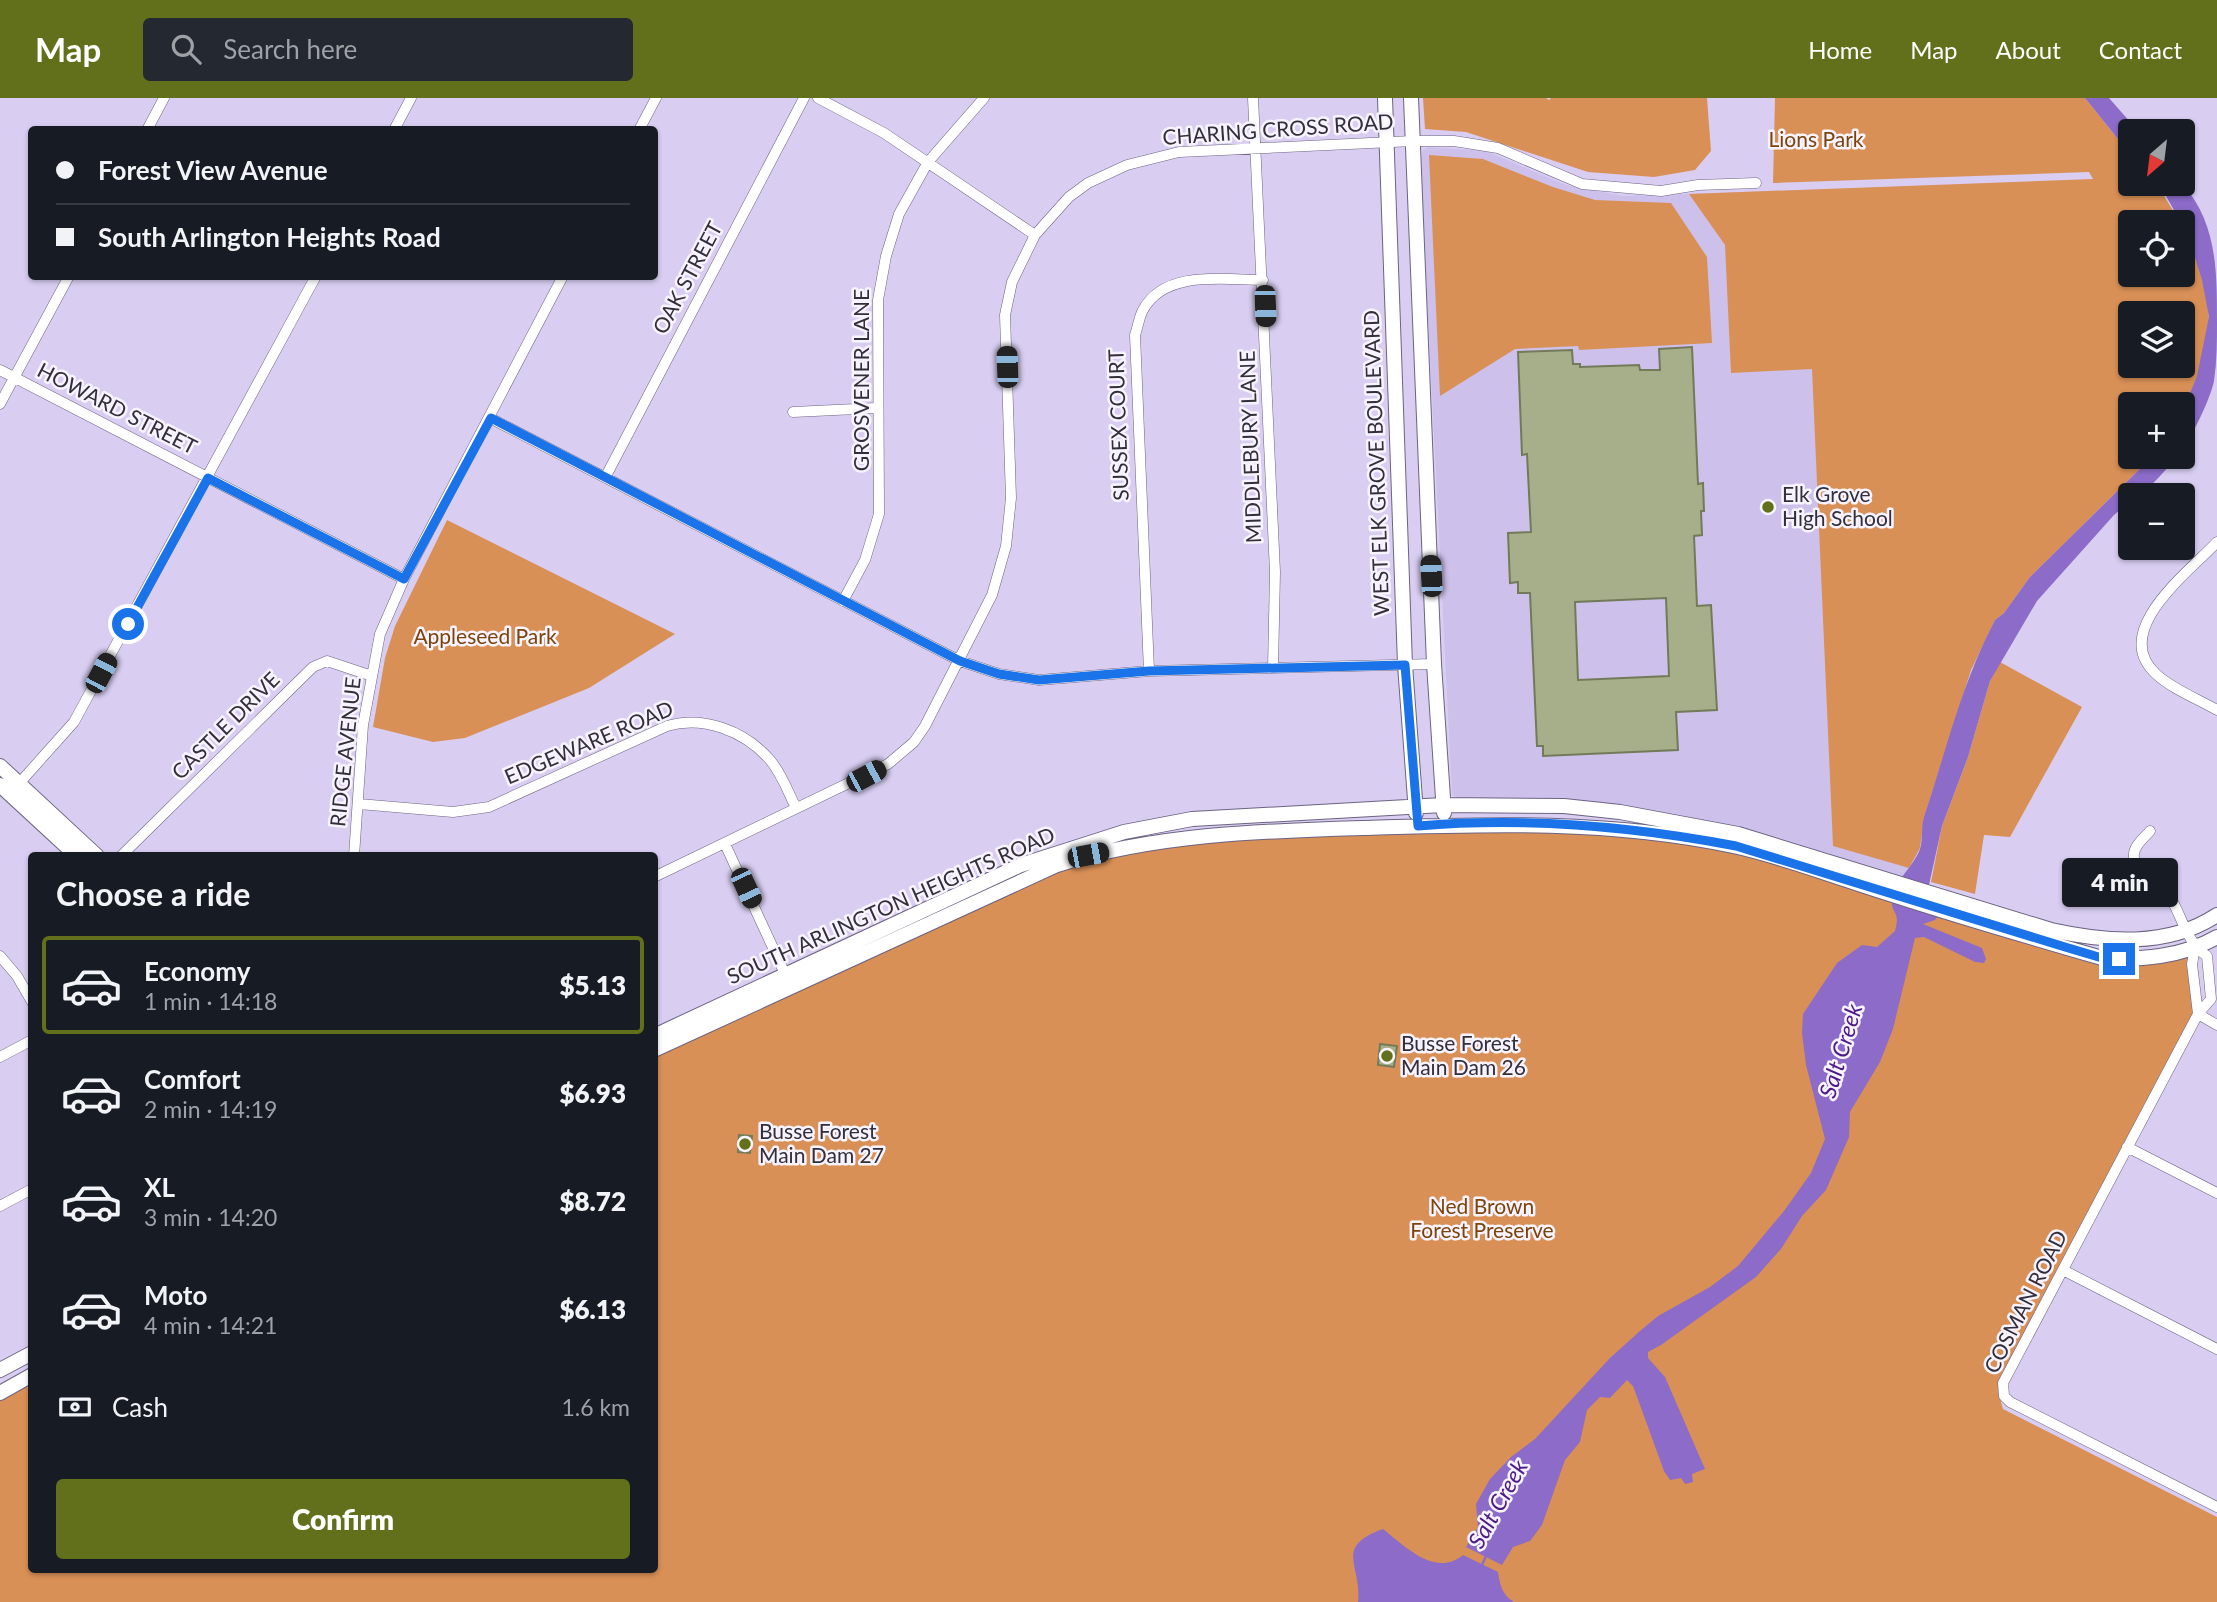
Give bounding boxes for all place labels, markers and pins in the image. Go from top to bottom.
place label: Elk Grove High School [1782,481,1893,530]
marker: Elk Grove High School [1760,499,1776,515]
place label: Busse Forest Main Dam 26 [1401,1030,1526,1079]
marker: Busse Forest Main Dam 26 [1379,1048,1395,1064]
place label: Busse Forest Main Dam 27 [759,1118,884,1167]
marker: Busse Forest Main Dam 27 [737,1136,753,1152]

